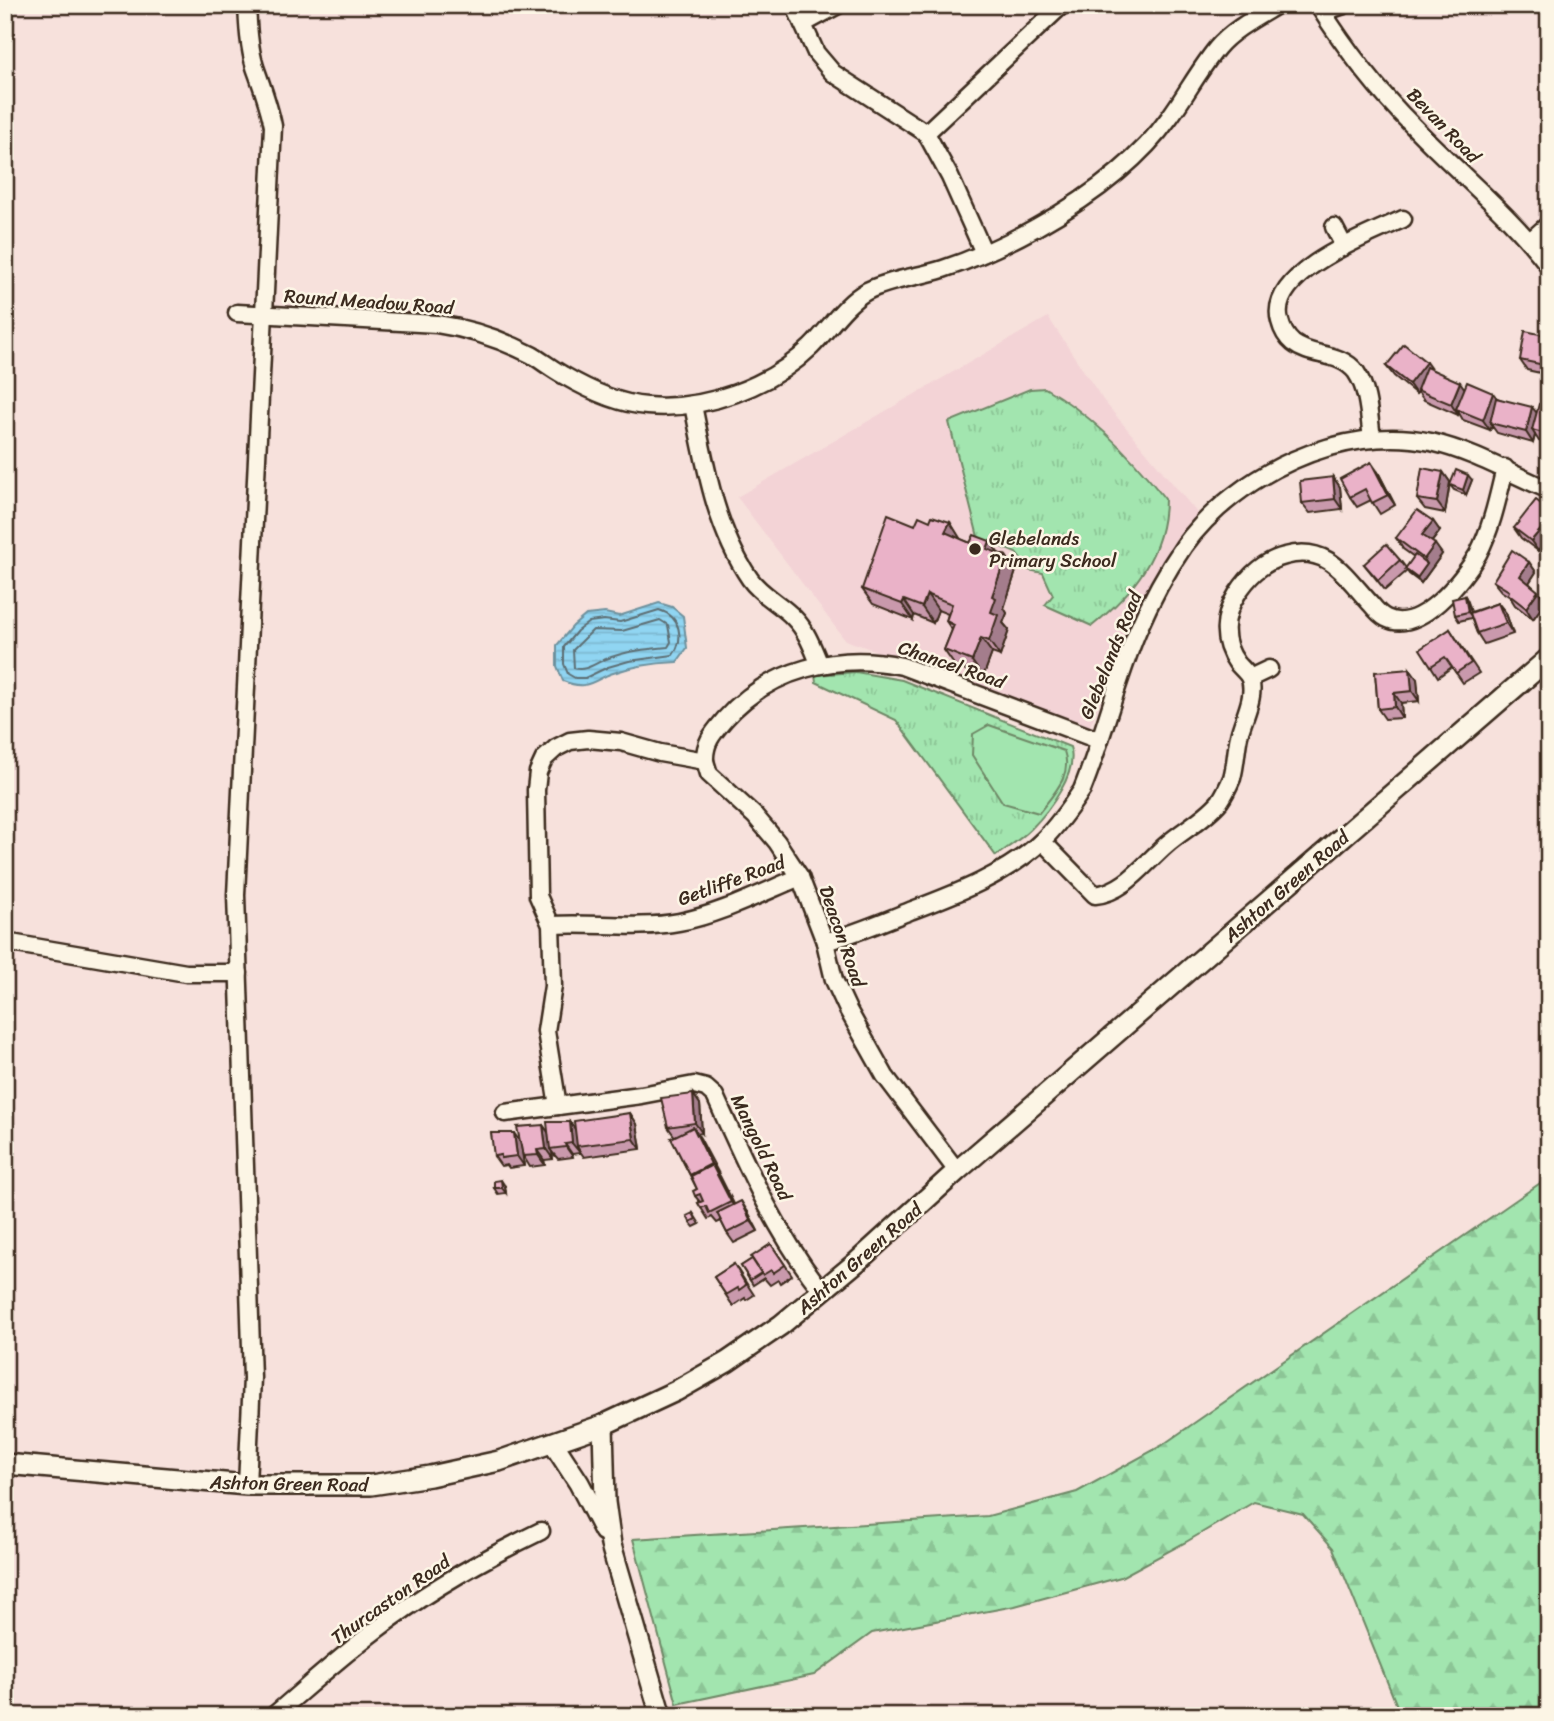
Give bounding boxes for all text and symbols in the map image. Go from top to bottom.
street label: Bevan Road [1398,79,1490,173]
street label: Round Meadow Road [283,279,456,324]
place label: Glebelands Primary School [989,522,1117,577]
marker: Glebelands Primary School [967,541,983,557]
street label: Glebelands Road [1070,584,1152,724]
street label: Chancel Road [894,631,1011,699]
street label: Ashton Green Road [1215,821,1358,951]
street label: Getliffe Road [673,845,791,915]
street label: Deacon Road [810,881,876,993]
street label: Mangold Road [721,1088,802,1207]
street label: Ashton Green Road [788,1193,931,1323]
street label: Ashton Green Road [209,1466,370,1501]
street label: Thurcaston Road [323,1545,459,1653]

